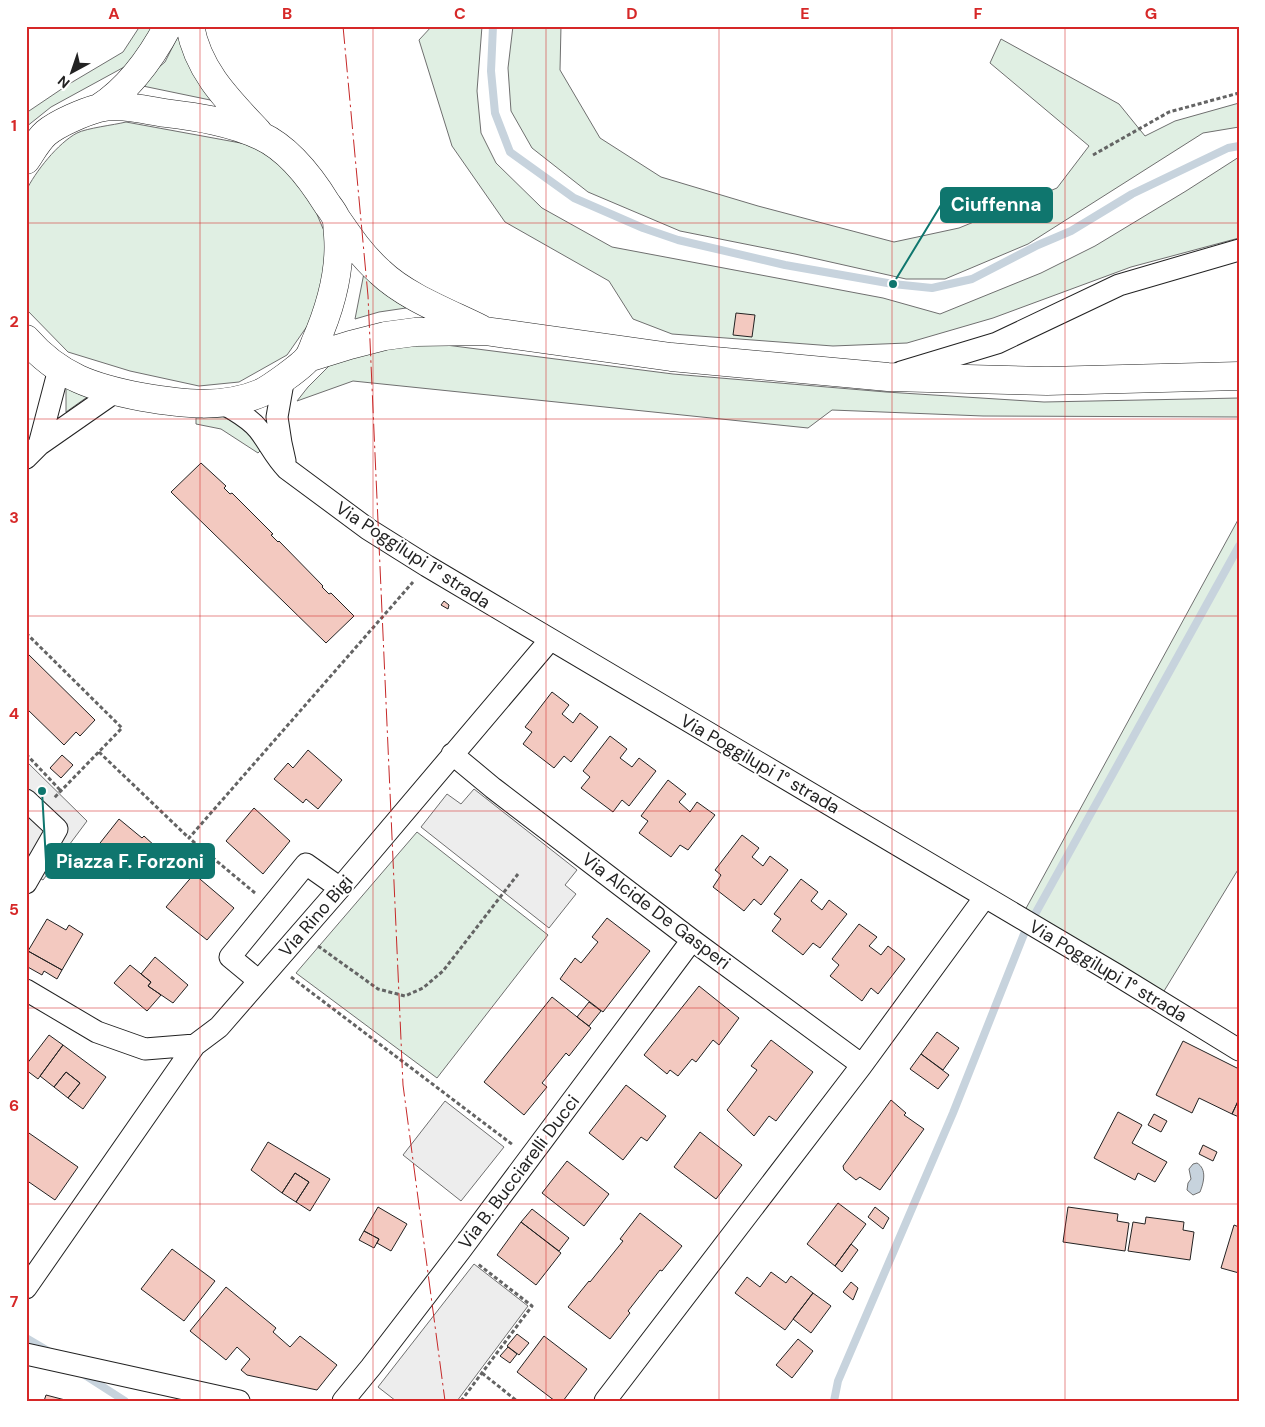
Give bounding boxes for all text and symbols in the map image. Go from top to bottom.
text: A [108,3,120,24]
text: B [282,3,292,24]
text: C [454,3,466,24]
text: D [626,3,638,24]
text: E [800,3,810,24]
text: F [974,3,983,24]
text: G [1145,3,1157,24]
north arrow [48,48,98,98]
text: N [54,72,73,92]
text: 1 [11,115,17,136]
callout: Ciuffenna [941,188,1052,222]
text: Ciuffenna [951,192,1041,217]
text: 2 [9,311,19,332]
street label: Via Poggilupi 1° strada [331,496,495,614]
text: 3 [9,507,19,528]
text: 4 [9,703,19,724]
street label: Via Poggilupi 1° strada [676,709,844,819]
callout: Piazza F. Forzoni [46,844,214,878]
street label: Via Alcide De Gasperi [577,847,735,975]
text: Piazza F. Forzoni [56,849,204,874]
street label: Via Rino Bigi [274,870,358,962]
text: 5 [9,899,19,920]
street label: Via Poggilupi 1° strada [1025,914,1191,1028]
street label: Via B. Bucciarelli Ducci [453,1090,585,1254]
text: 6 [9,1095,19,1116]
text: 7 [10,1291,19,1312]

